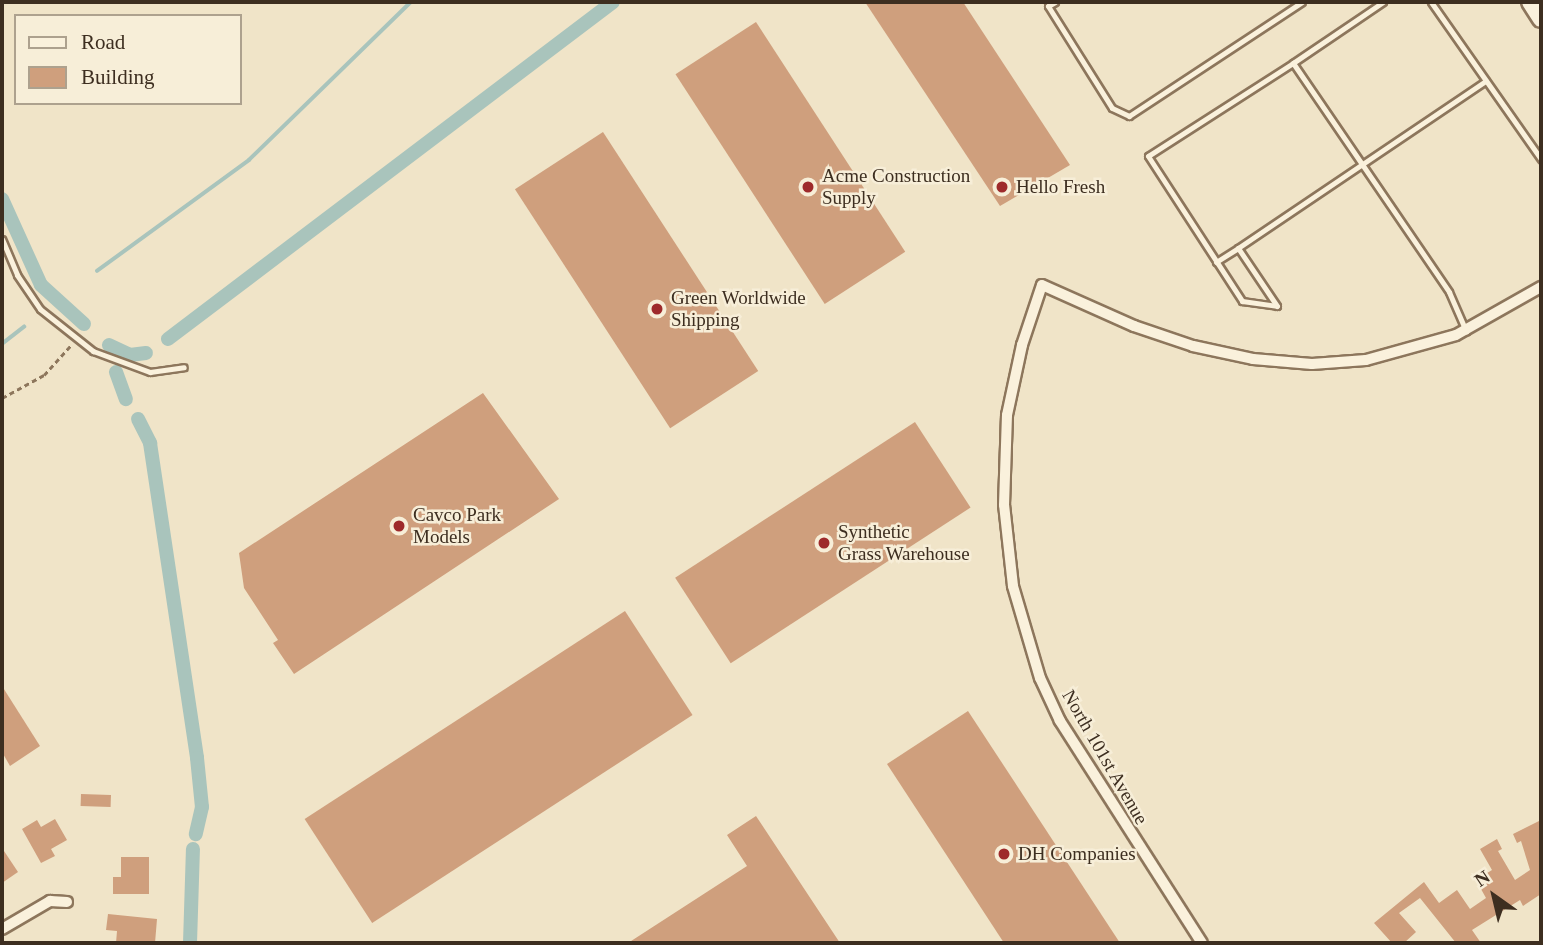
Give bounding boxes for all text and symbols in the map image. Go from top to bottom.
legend [14,14,242,105]
text: Road [81,30,125,54]
text: Building [81,65,155,89]
place label: Acme Construction Supply [822,165,970,209]
place label: Hello Fresh [1016,176,1105,198]
marker: Acme Construction Supply [800,179,816,195]
marker: Hello Fresh [994,179,1010,195]
place label: Green Worldwide Shipping [671,287,806,331]
marker: Green Worldwide Shipping [649,301,665,317]
place label: Cavco Park Models [413,504,501,548]
marker: Cavco Park Models [391,518,407,534]
place label: Synthetic Grass Warehouse [838,521,970,565]
marker: Synthetic Grass Warehouse [816,535,832,551]
street label: North 101st Avenue [1057,685,1153,829]
place label: DH Companies [1018,843,1136,865]
marker: DH Companies [996,846,1012,862]
north arrow [1459,861,1529,931]
text: N [1470,866,1494,891]

